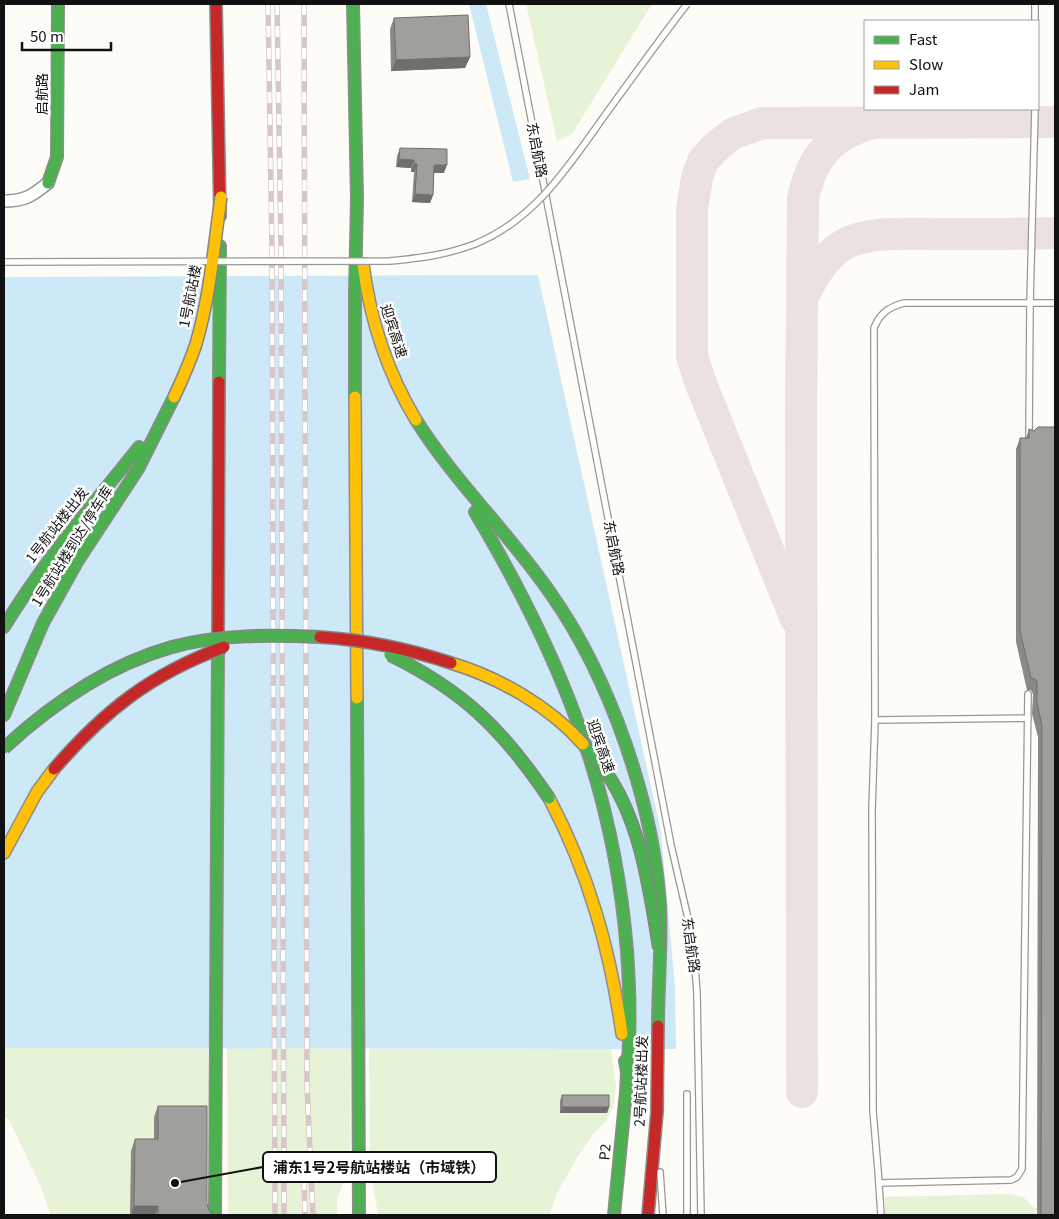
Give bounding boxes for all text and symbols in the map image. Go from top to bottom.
scale bar [22,20,111,52]
legend [864,20,1039,110]
text: 50 m [30,25,64,46]
text: Fast [909,28,938,49]
text: Slow [909,53,943,74]
street label: 启航路 [31,73,51,115]
text: Jam [909,78,939,99]
street label: 东启航路 [523,120,553,179]
street label: 1号航站楼 [173,263,205,329]
street label: 迎宾高速 [377,301,413,360]
street label: 1号航站楼到达/停车库 [26,481,117,610]
street label: 1号航站楼出发 [20,482,92,567]
street label: 东启航路 [600,518,630,577]
street label: 迎宾高速 [583,716,621,775]
street label: 东启航路 [678,916,706,974]
street label: 2号航站楼出发 [628,1035,652,1127]
street label: P2 [593,1143,615,1161]
callout: 浦东1号2号航站楼站（市域铁） [263,1152,496,1182]
text: 浦东1号2号航站楼站（市域铁） [273,1156,485,1177]

